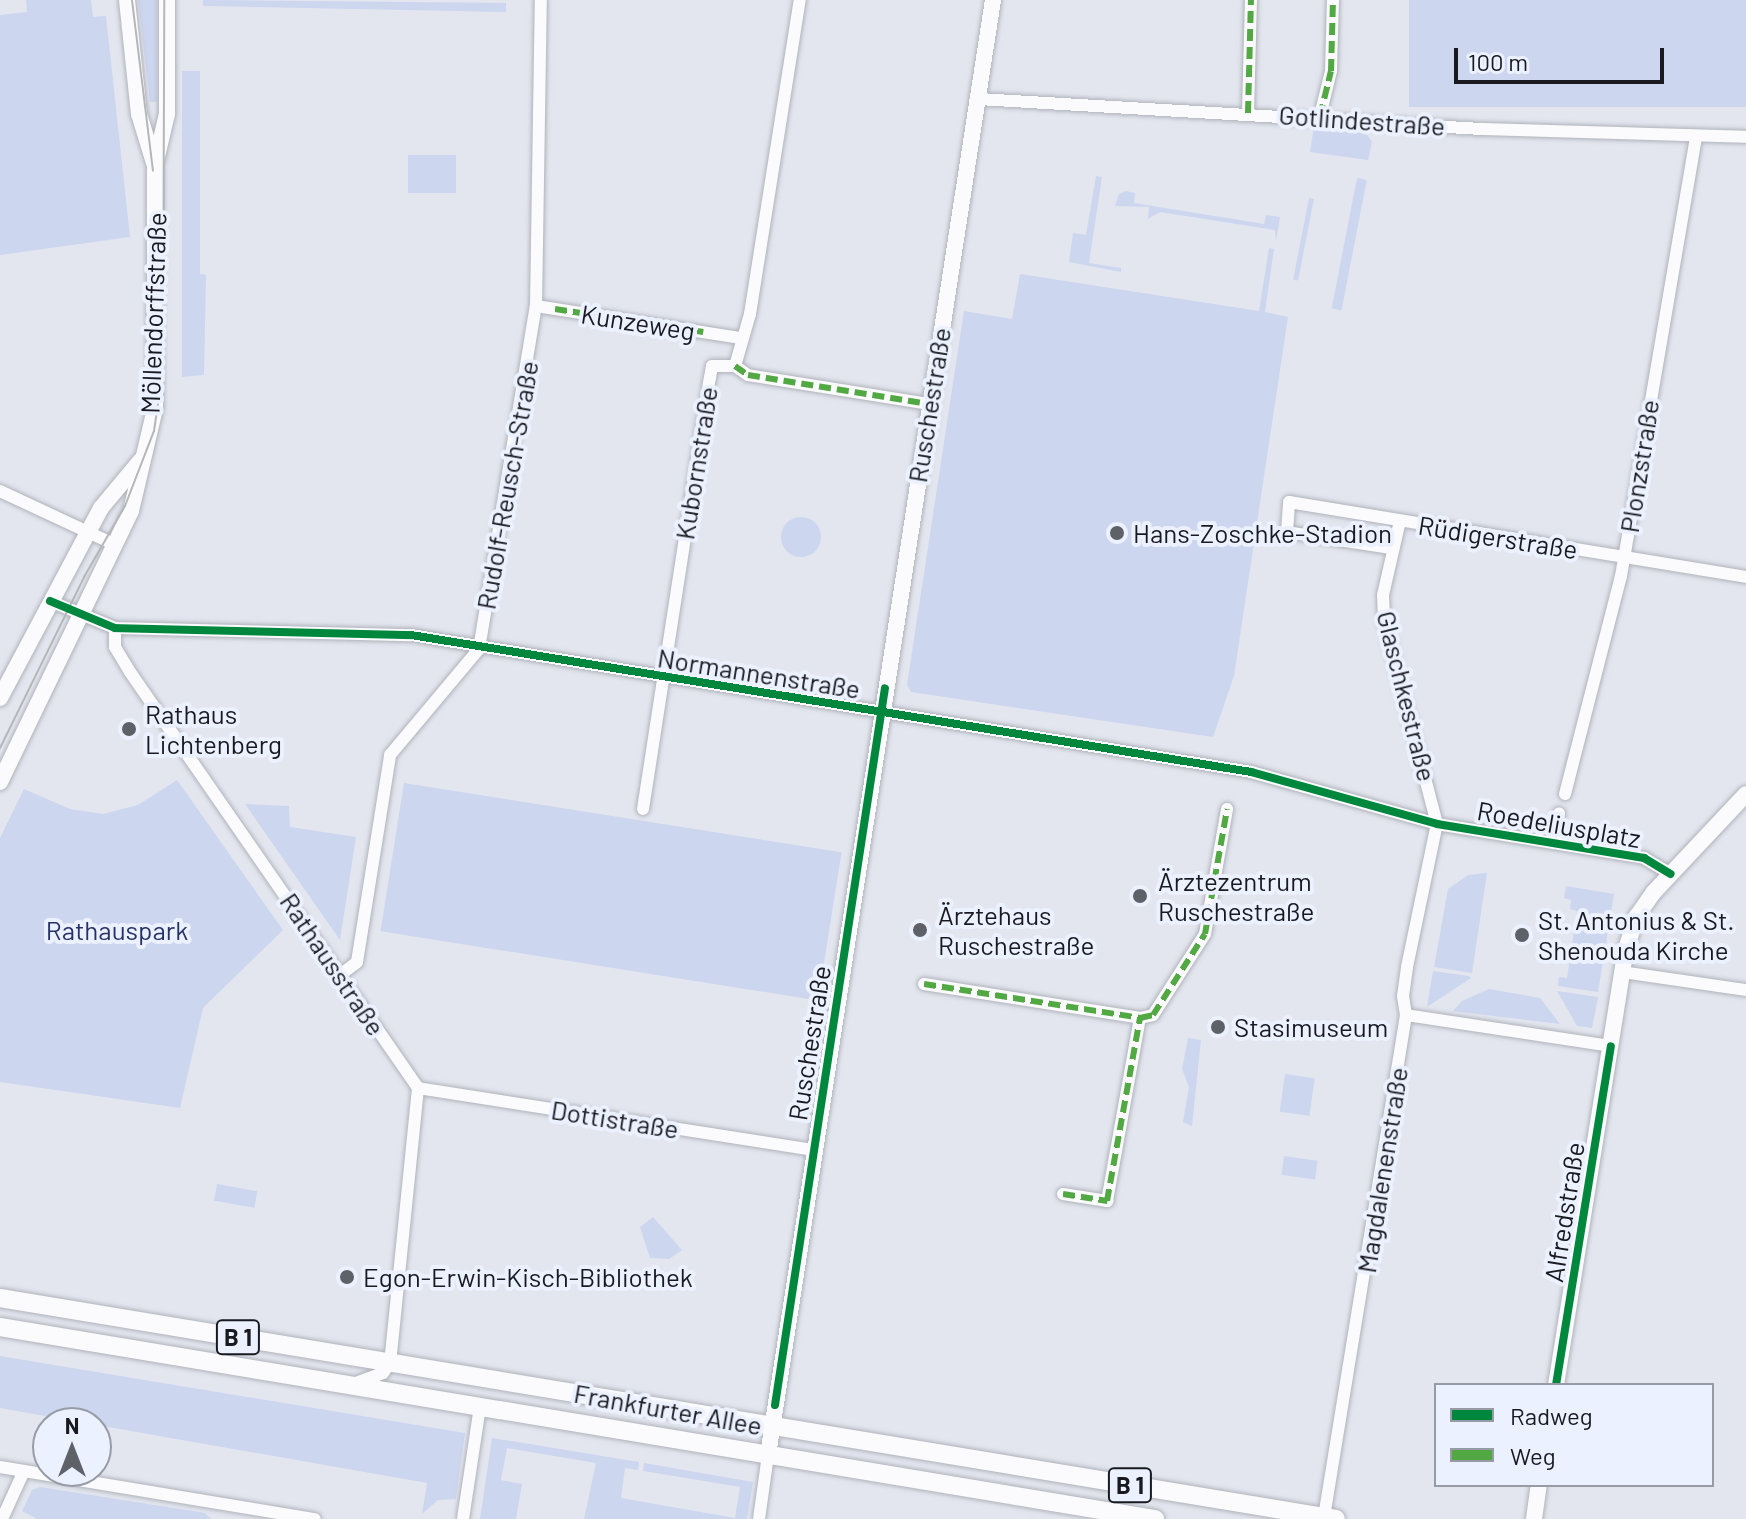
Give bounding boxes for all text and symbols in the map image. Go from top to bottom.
scale bar [1458,32,1668,82]
text: 100 m [1468,47,1528,76]
street label: Gotlindestraße [1278,99,1446,141]
street label: Möllendorffstraße [134,212,172,414]
street label: Kunzeweg [579,298,697,346]
street label: Ruschestraße [901,325,957,485]
street label: Rudolf-Reusch-Straße [470,358,544,612]
street label: Kubornstraße [669,384,723,542]
street label: Plonzstraße [1613,397,1665,535]
street label: Rüdigerstraße [1416,509,1580,565]
place label: Hans-Zoschke-Stadion [1133,517,1392,549]
marker: Hans-Zoschke-Stadion [1108,524,1126,542]
street label: Glaschkestraße [1371,608,1443,784]
street label: Normannenstraße [655,642,863,704]
place label: Rathaus Lichtenberg [145,698,282,760]
marker: Rathaus Lichtenberg [120,720,138,738]
street label: Roedeliusplatz [1475,794,1643,854]
place label: Ärztezentrum Ruschestraße [1158,865,1314,926]
marker: Ärztezentrum Ruschestraße [1129,885,1151,907]
street label: Rathausstraße [274,887,392,1041]
place label: Ärztehaus Ruschestraße [938,899,1094,960]
place label: St. Antonius & St. Shenouda Kirche [1538,904,1735,966]
park label: Rathauspark [46,914,188,946]
marker: Ärztehaus Ruschestraße [909,919,931,941]
marker: St. Antonius & St. Shenouda Kirche [1513,926,1531,944]
street label: Ruschestraße [781,963,837,1123]
place label: Stasimuseum [1234,1011,1388,1043]
marker: Stasimuseum [1209,1018,1227,1036]
street label: Magdalenenstraße [1350,1065,1414,1275]
street label: Dottistraße [549,1094,681,1144]
street label: Alfredstraße [1538,1140,1590,1284]
place label: Egon-Erwin-Kisch-Bibliothek [363,1261,693,1293]
marker: Egon-Erwin-Kisch-Bibliothek [338,1268,356,1286]
road number: B 1 [214,1317,262,1357]
street label: Frankfurter Allee [572,1377,764,1441]
legend [1434,1383,1714,1487]
text: Radweg [1510,1401,1593,1430]
north arrow [32,1407,112,1487]
text: N [65,1412,79,1438]
text: Weg [1510,1441,1556,1470]
road number: B 1 [1106,1465,1154,1505]

